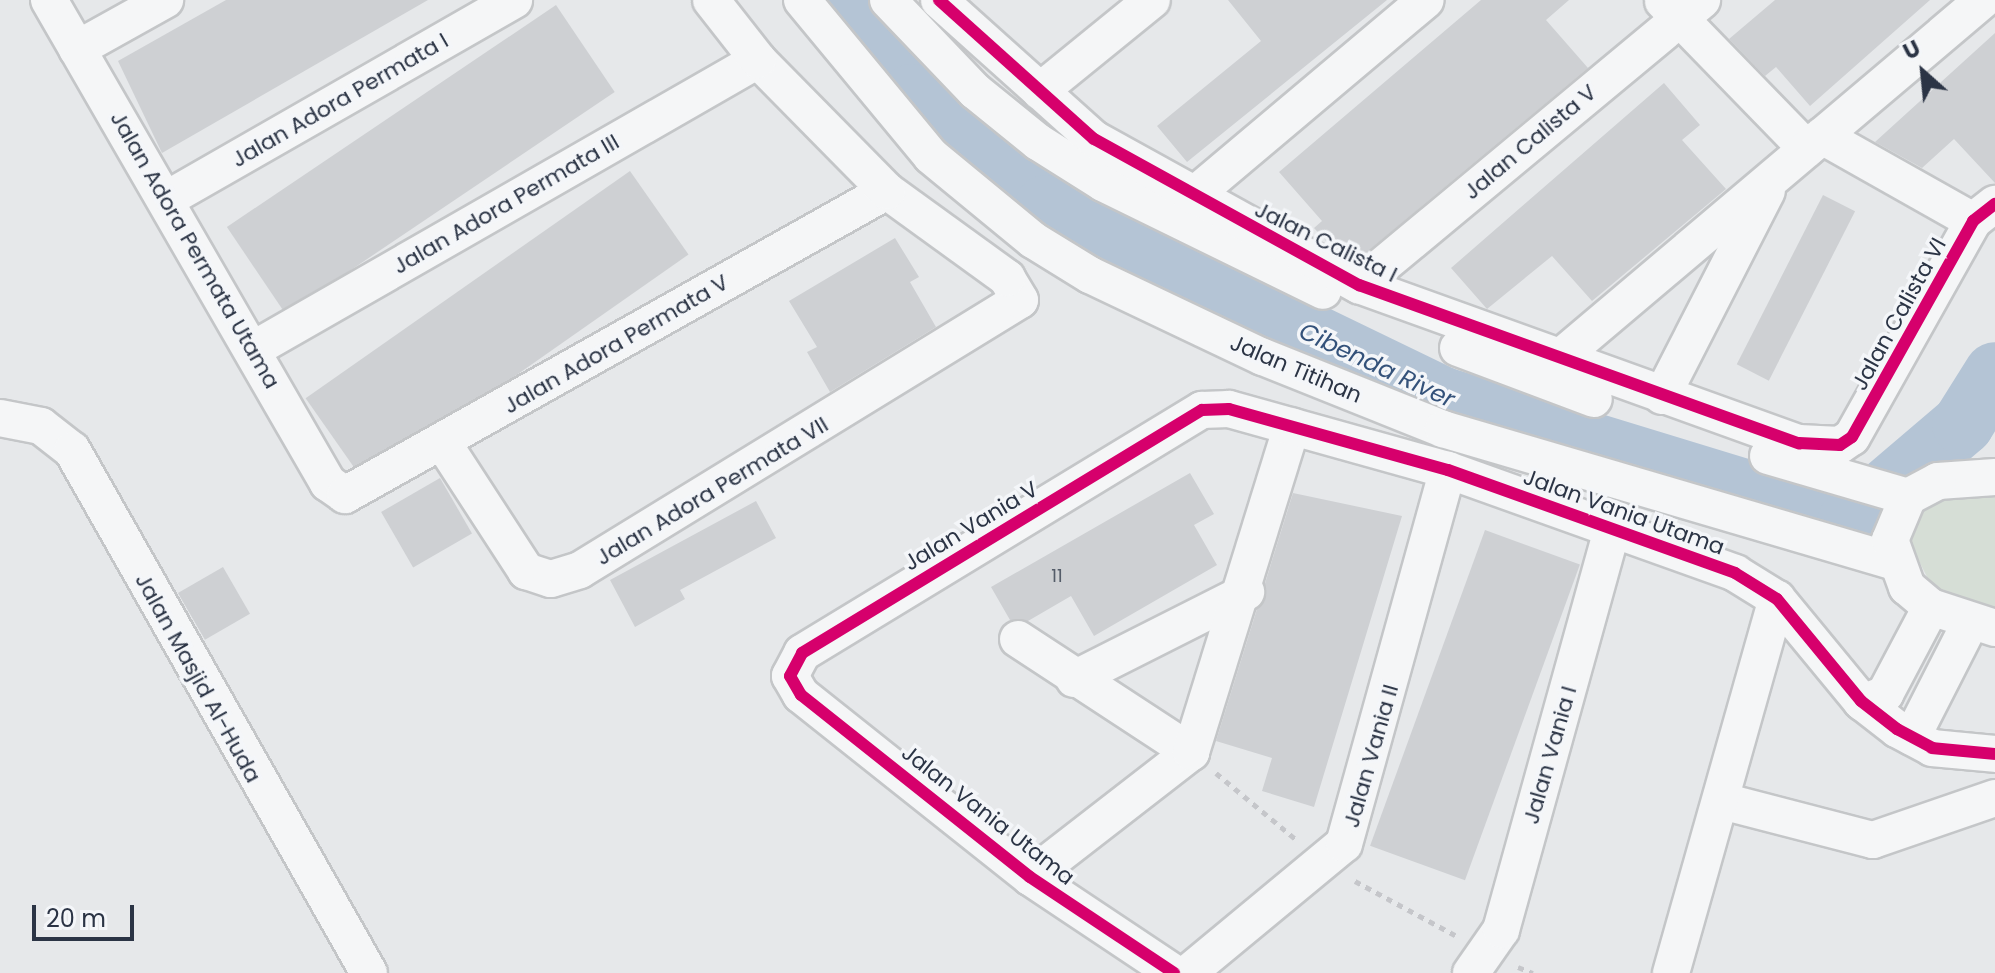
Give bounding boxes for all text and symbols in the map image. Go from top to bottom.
street label: Jalan Adora Permata I [227,27,453,173]
north arrow [1883,32,1963,112]
text: U [1898,33,1926,68]
street label: Jalan Calista V [1458,79,1602,205]
street label: Jalan Adora Permata Utama [105,107,285,393]
street label: Jalan Adora Permata III [388,128,624,280]
street label: Jalan Calista I [1251,196,1401,288]
street label: Jalan Calista VI [1846,233,1952,395]
street label: Jalan Adora Permata V [499,269,733,419]
water label: Cibenda River [1295,316,1459,414]
street label: Jalan Titihan [1226,329,1366,409]
street label: Jalan Adora Permata VII [591,411,833,571]
street label: Jalan Vania Utama [1520,463,1728,561]
street label: Jalan Vania V [899,476,1043,576]
house number: 11 [1051,565,1063,587]
street label: Jalan Masjid Al-Huda [129,569,267,787]
street label: Jalan Vania II [1338,681,1404,831]
street label: Jalan Vania I [1518,683,1582,827]
street label: Jalan Vania Utama [896,739,1080,891]
scale bar [36,889,138,939]
text: 20 m [46,902,106,935]

